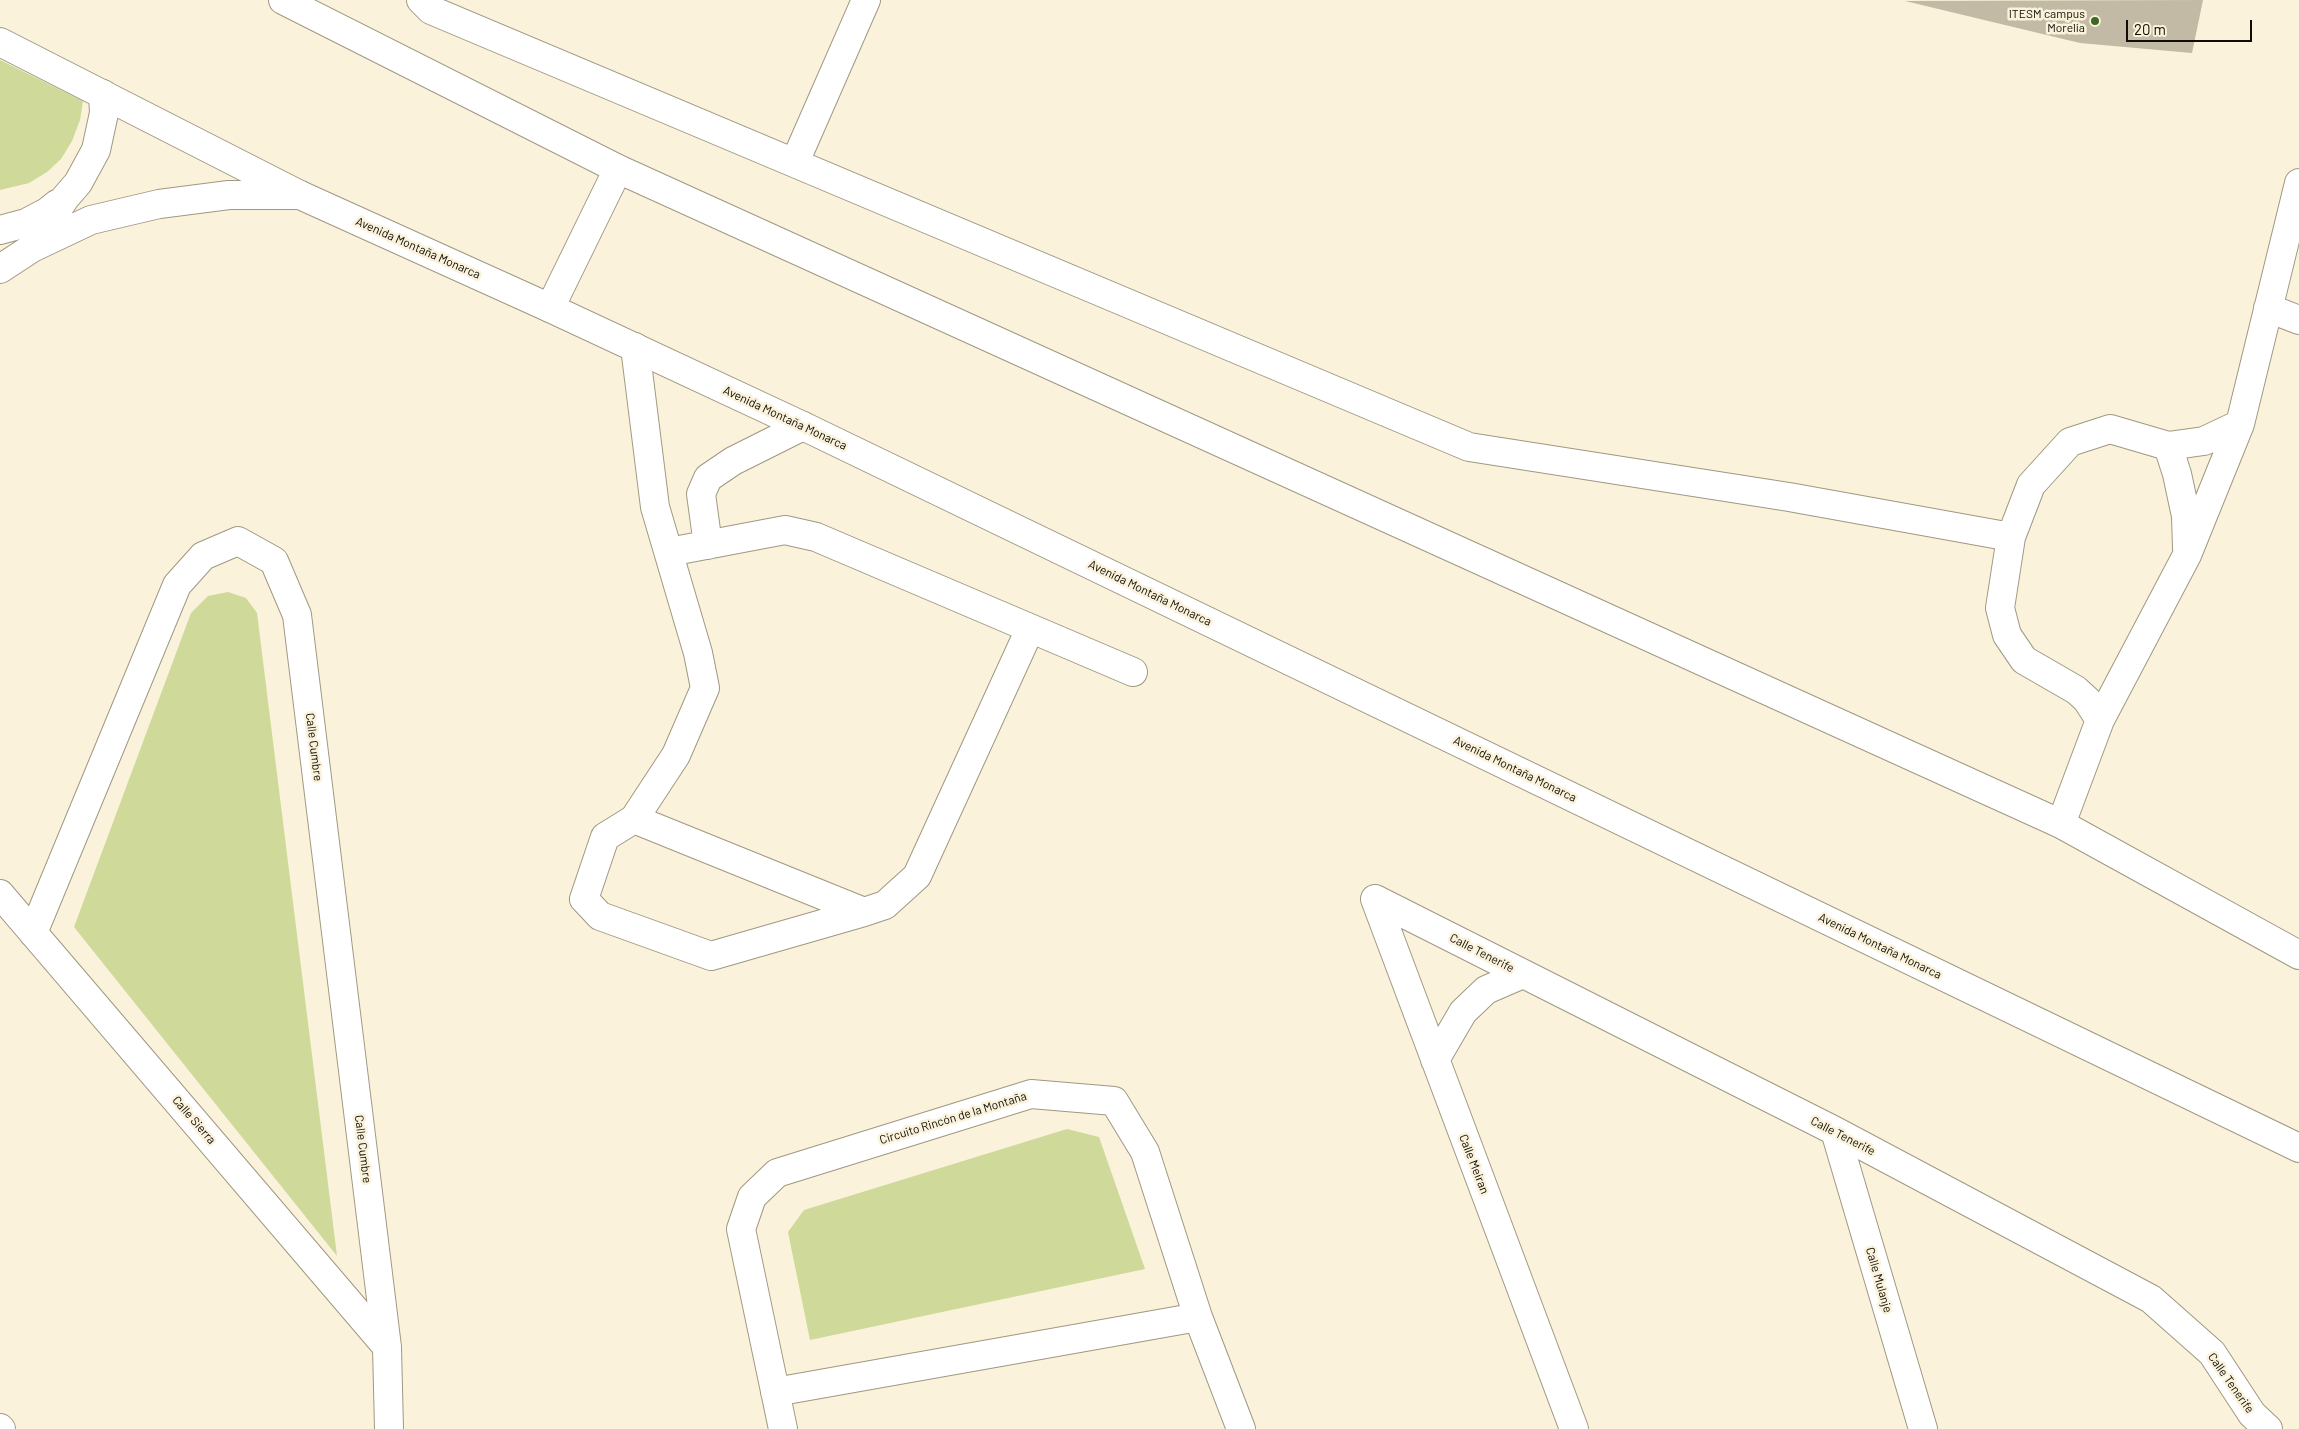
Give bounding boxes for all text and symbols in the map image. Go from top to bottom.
place label: ITESM campus Morelia [2009,7,2085,35]
scale bar [2129,10,2255,42]
marker: ITESM campus Morelia [2089,15,2101,27]
text: 20 m [2134,20,2166,38]
street label: Avenida Montaña Monarca [353,214,483,282]
street label: Avenida Montaña Monarca [721,383,849,453]
street label: Avenida Montaña Monarca [1086,557,1214,629]
street label: Calle Cumbre [303,712,325,782]
street label: Avenida Montaña Monarca [1451,733,1579,805]
street label: Avenida Montaña Monarca [1816,910,1944,982]
street label: Calle Tenerife [1447,931,1517,975]
street label: Circuito Rincón de la Montaña [878,1089,1028,1147]
street label: Calle Sierra [169,1093,219,1147]
street label: Calle Cumbre [352,1114,374,1184]
street label: Calle Tenerife [1808,1114,1878,1158]
street label: Calle Meiran [1456,1132,1492,1196]
street label: Calle Mulanje [1863,1246,1895,1314]
street label: Calle Tenerife [2205,1350,2257,1416]

